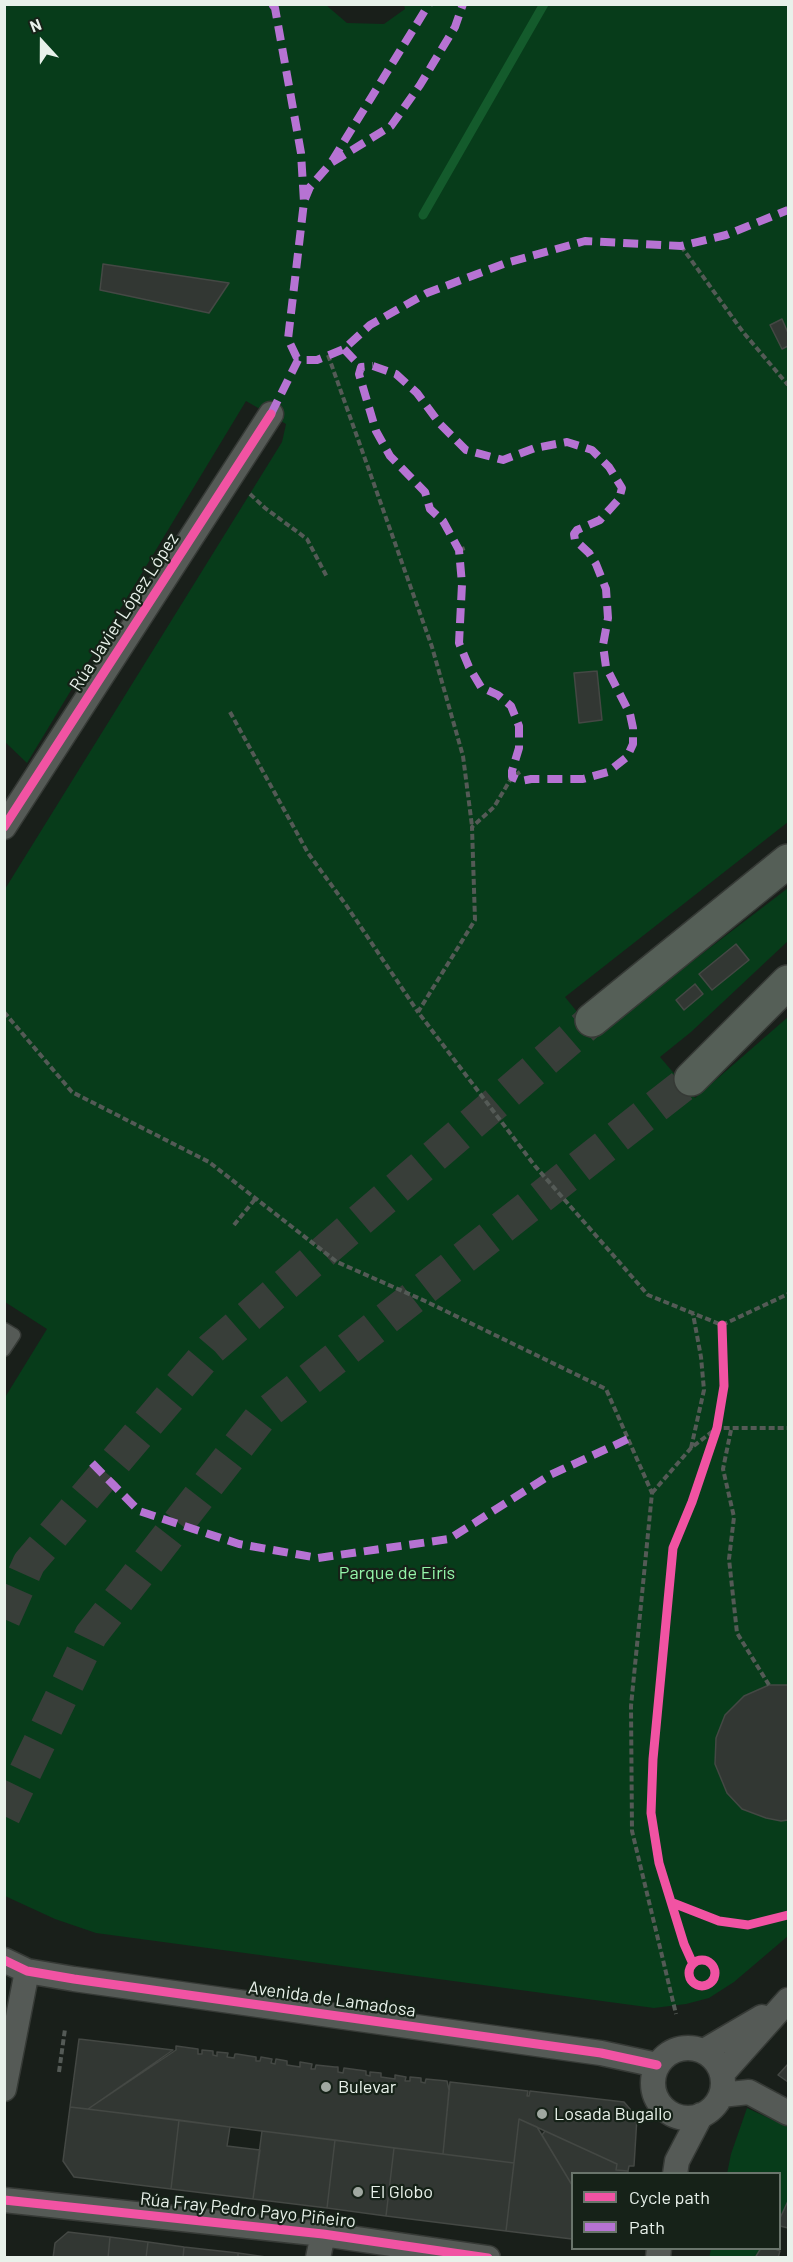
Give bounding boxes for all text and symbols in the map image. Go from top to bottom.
north arrow [12,12,72,72]
text: N [27,14,44,36]
street label: Rúa Javier López López [65,529,183,695]
park label: Parque de Eirís [339,1562,455,1584]
street label: Avenida de Lamadosa [247,1977,417,2021]
place label: Bulevar [338,2076,396,2098]
marker: Bulevar [319,2080,333,2094]
place label: Losada Bugallo [554,2103,672,2125]
marker: Losada Bugallo [535,2107,549,2121]
legend [571,2172,781,2250]
place label: El Globo [370,2181,433,2203]
marker: El Globo [351,2185,365,2199]
text: Cycle path [629,2186,710,2208]
street label: Rúa Fray Pedro Payo Piñeiro [139,2188,357,2232]
text: Path [629,2216,665,2238]

